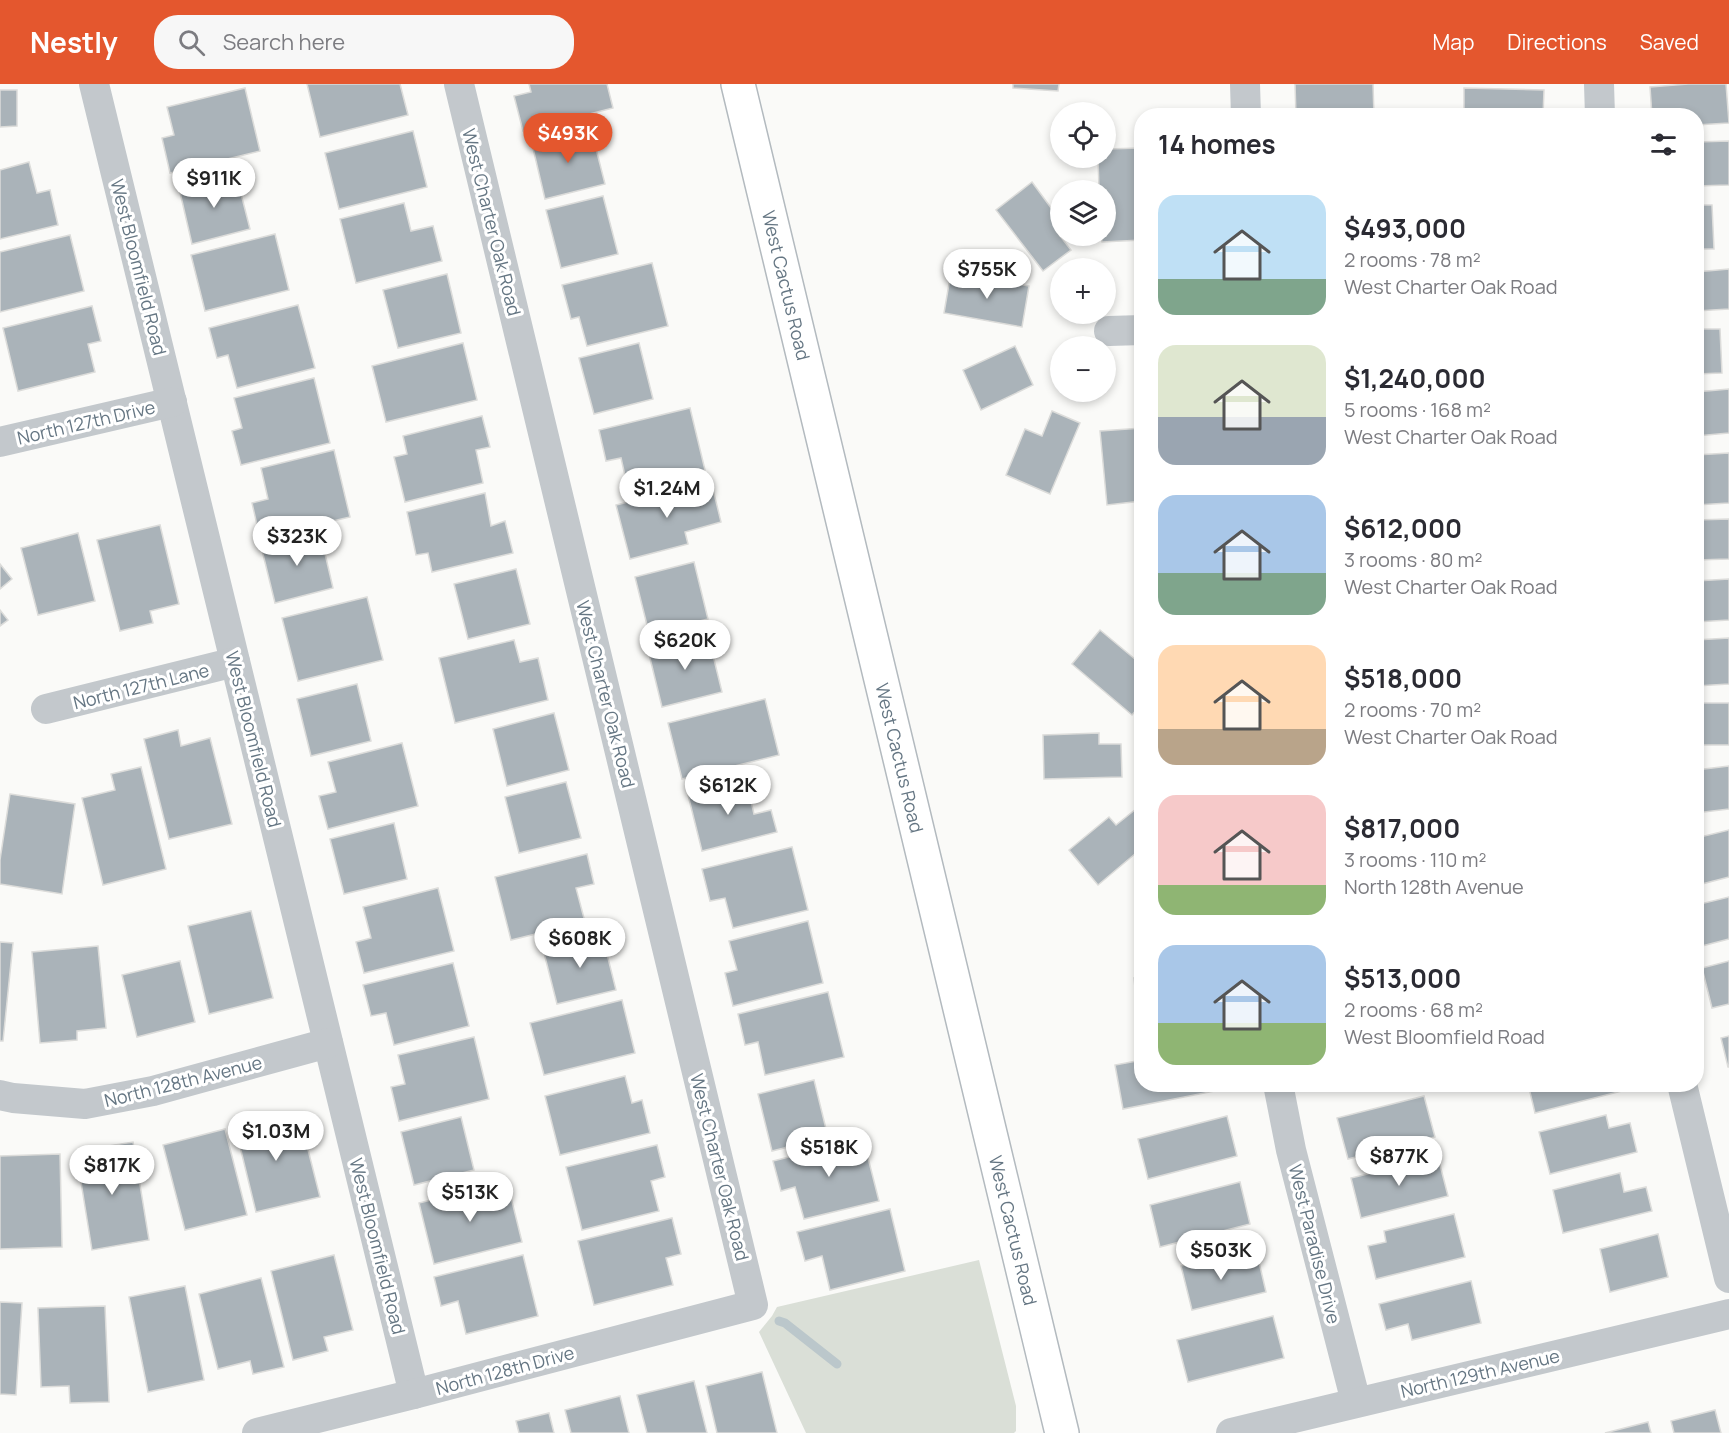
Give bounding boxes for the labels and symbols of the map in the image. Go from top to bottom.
pin: $493K [526,113,610,164]
street label: West Charter Oak Road [457,126,527,318]
pin: $911K [172,158,256,209]
street label: West Bloomfield Road [105,176,173,358]
street label: West Cactus Road [757,208,816,363]
pin: $755K [945,249,1029,300]
street label: North 127th Drive [15,394,157,450]
pin: $1.24M [618,468,716,519]
pin: $323K [255,516,339,567]
street label: West Charter Oak Road [571,598,641,790]
pin: $620K [643,620,727,671]
street label: West Bloomfield Road [220,648,288,830]
street label: North 127th Lane [71,658,211,714]
street label: West Cactus Road [870,681,929,835]
pin: $612K [686,765,770,816]
pin: $608K [538,918,622,969]
street label: North 128th Avenue [102,1050,264,1112]
street label: West Charter Oak Road [685,1071,755,1263]
pin: $1.03M [227,1111,325,1162]
pin: $518K [787,1127,871,1178]
pin: $877K [1357,1136,1441,1187]
pin: $817K [70,1145,154,1196]
street label: West Cactus Road [984,1153,1043,1308]
street label: West Bloomfield Road [344,1155,412,1337]
street label: West Paradise Drive [1284,1162,1346,1326]
pin: $513K [428,1172,512,1223]
pin: $503K [1179,1230,1263,1281]
street label: North 128th Drive [433,1340,577,1400]
street label: North 129th Avenue [1398,1343,1562,1403]

